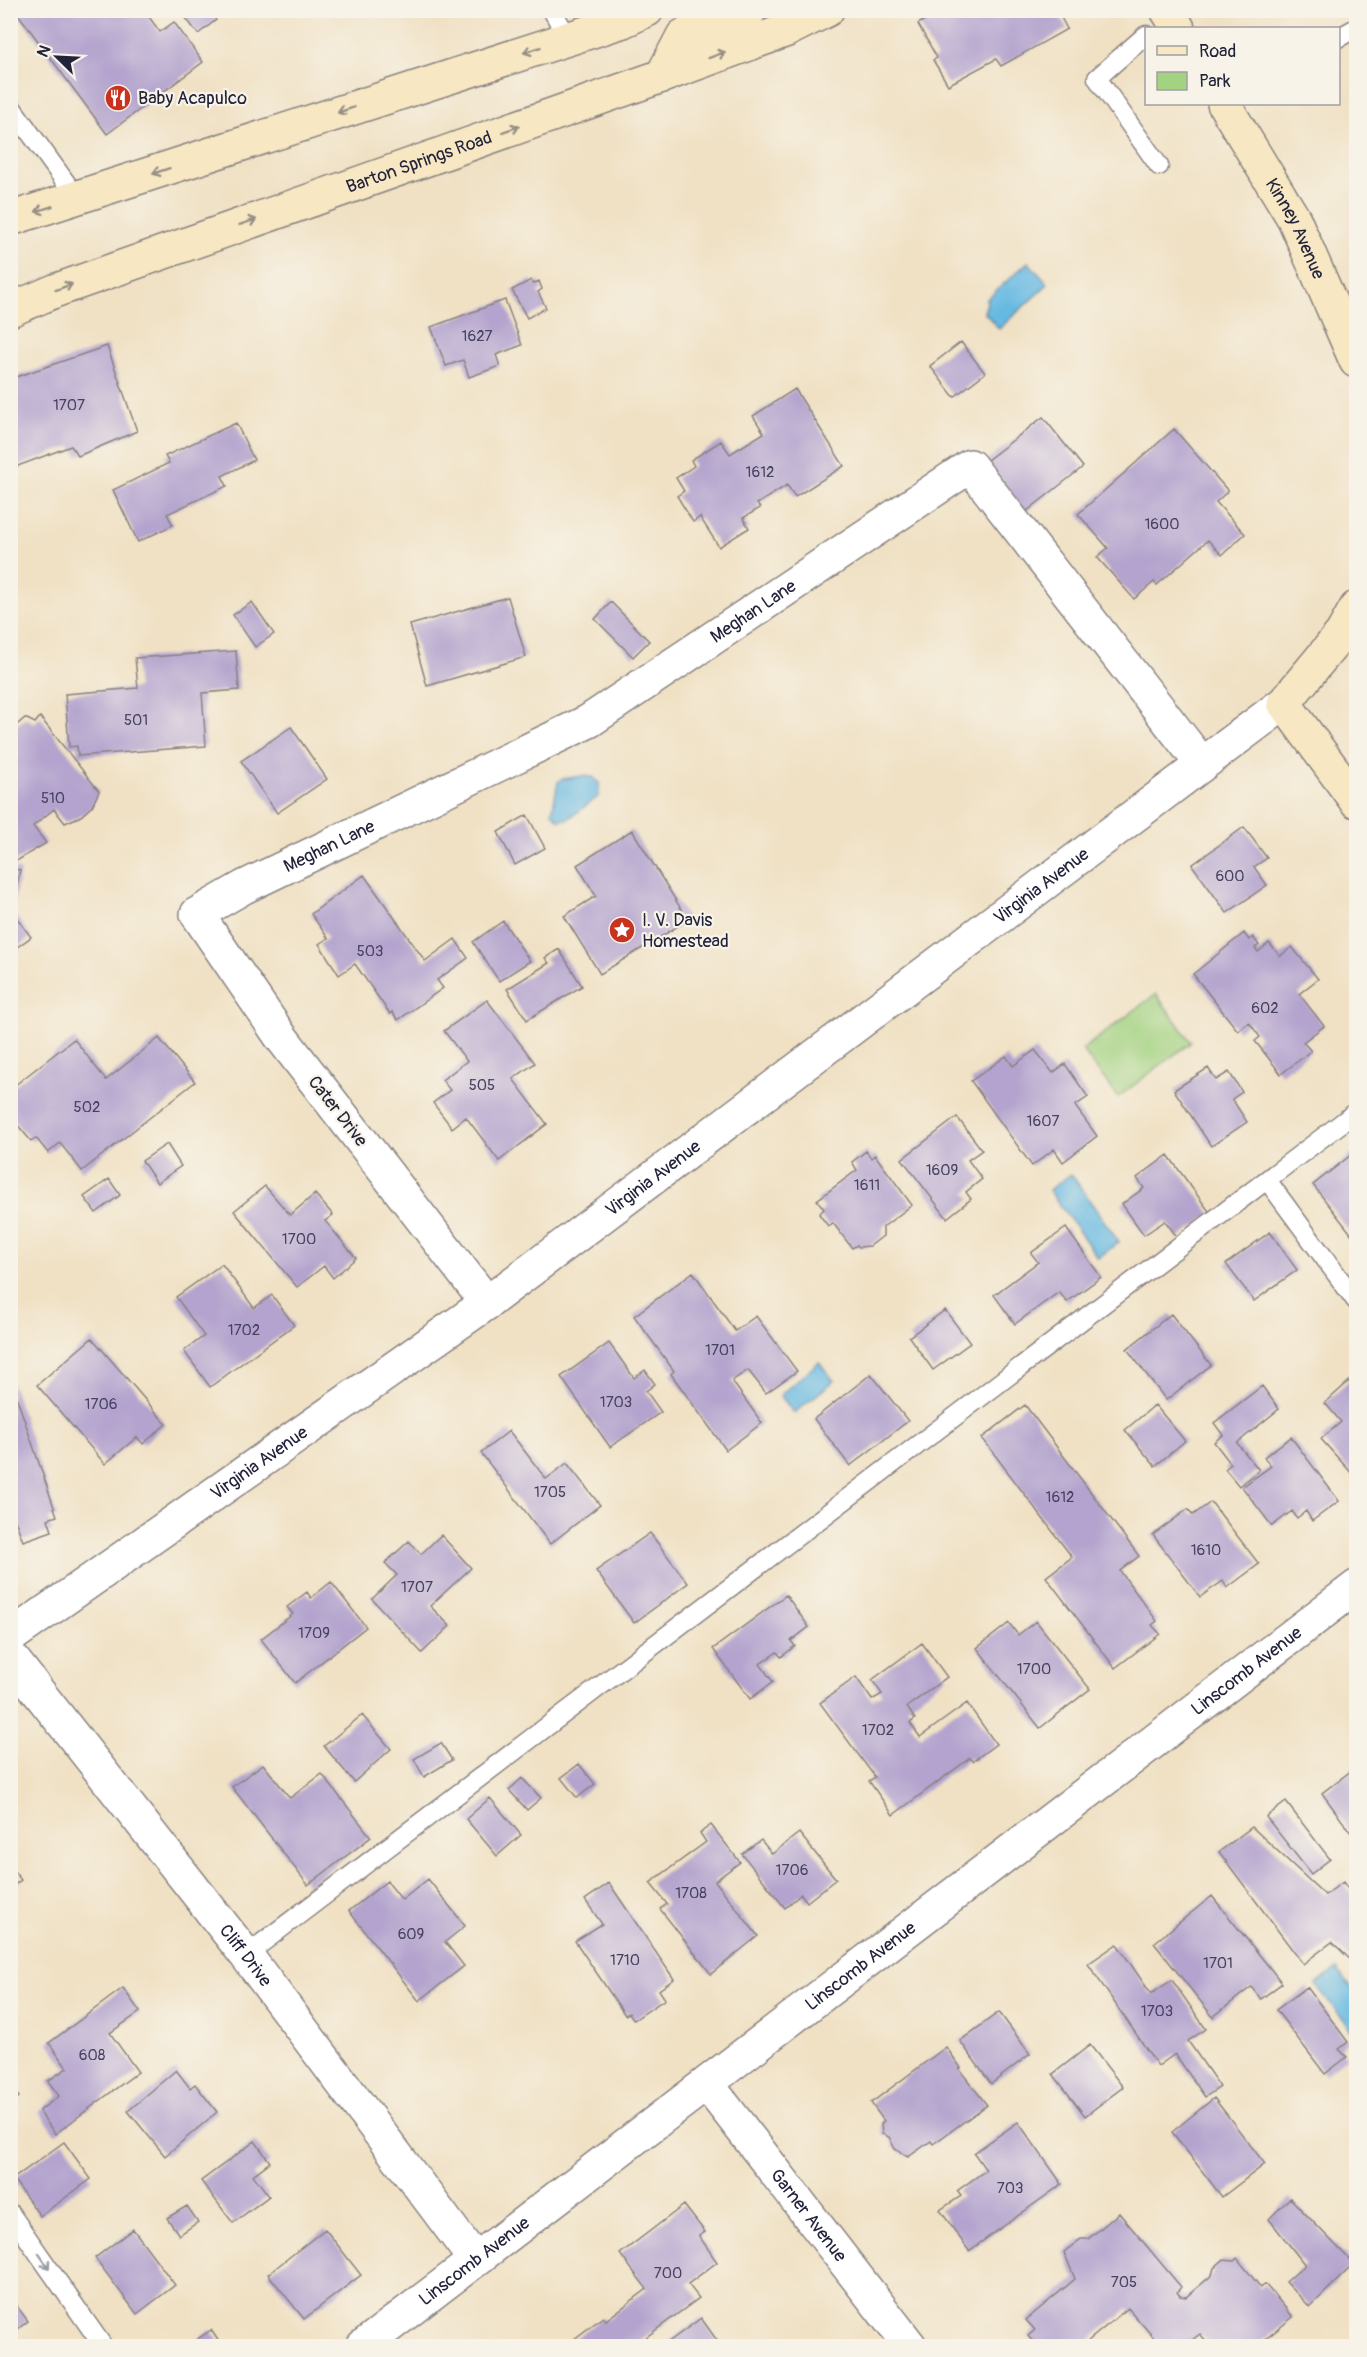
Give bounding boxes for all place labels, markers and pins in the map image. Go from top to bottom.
restaurant icon: Baby Acapulco [103,83,133,113]
place label: Baby Acapulco [138,87,247,110]
place label: I. V. Davis Homestead [642,909,729,953]
place icon: I. V. Davis Homestead [607,915,637,945]

